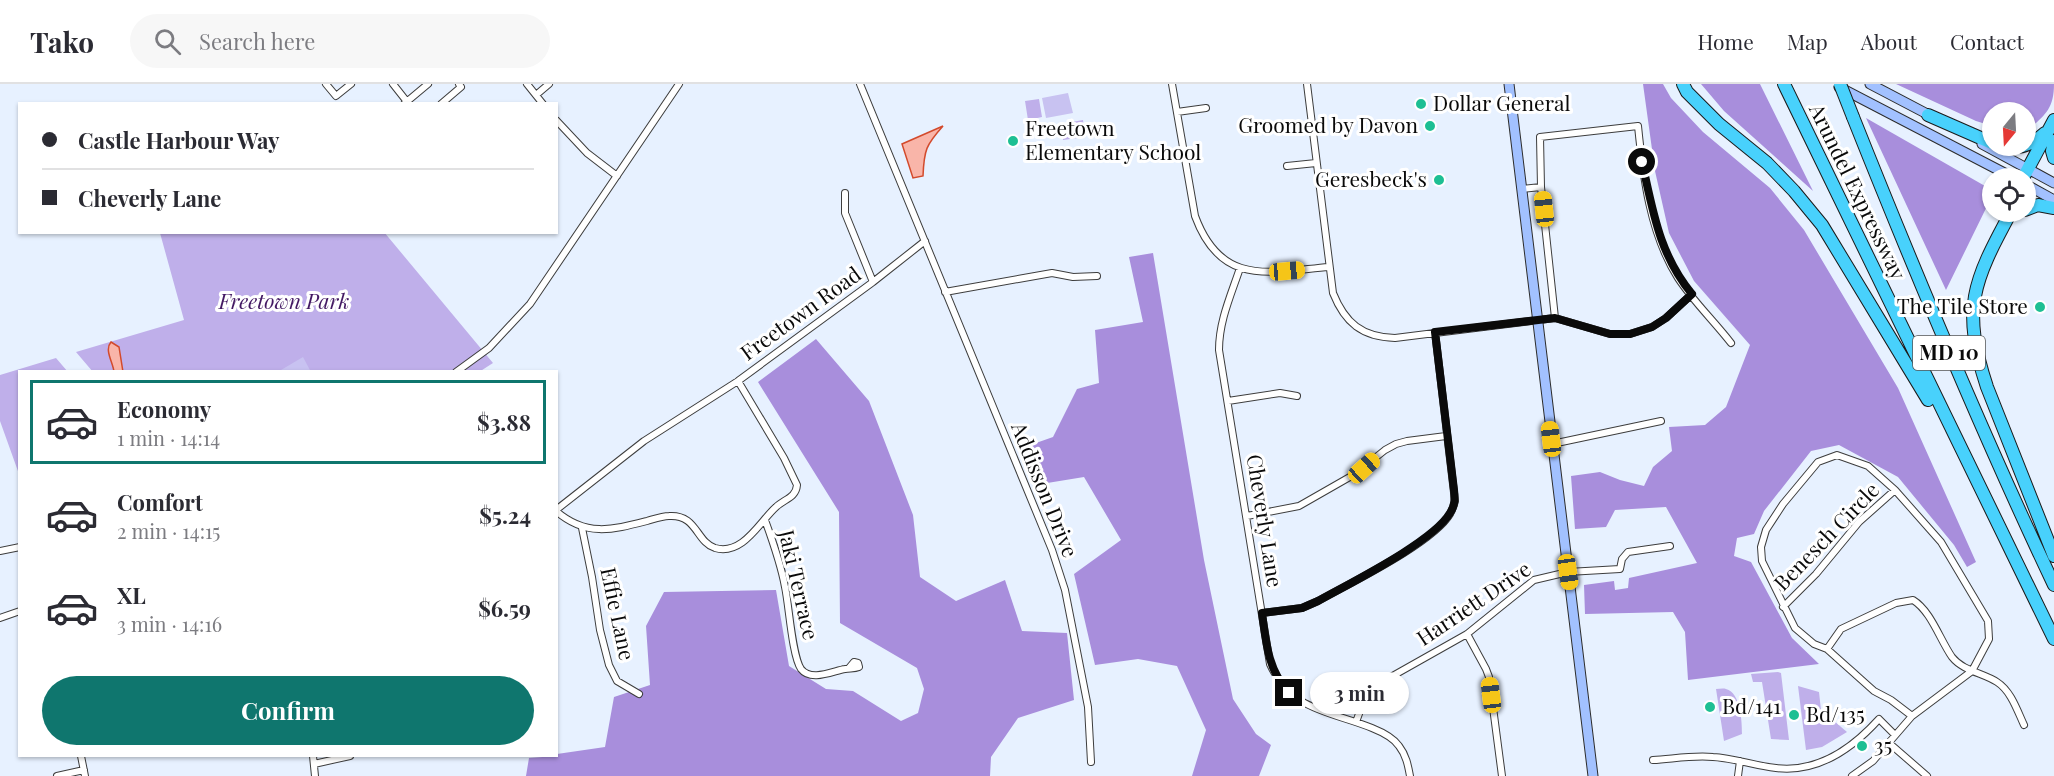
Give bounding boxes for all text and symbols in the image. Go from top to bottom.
search box [130,14,550,68]
text: Tako [30,23,94,60]
icon: search [151,25,184,58]
text: Search here [199,26,315,56]
text: Home [1698,27,1754,55]
text: Map [1787,27,1828,55]
text: About [1861,27,1917,55]
text: Contact [1950,27,2024,55]
place label: Dollar General [1433,88,1570,116]
marker: Dollar General [1414,97,1428,111]
street label: Arundel Expressway [1804,98,1914,284]
north arrow [1982,102,2036,156]
map controls [1982,102,2036,222]
place label: Groomed by Davon [1238,110,1418,138]
place label: Freetown Elementary School [1025,113,1201,165]
marker: Groomed by Davon [1423,119,1437,133]
text: Castle Harbour Way [78,125,280,155]
marker: Freetown Elementary School [1006,134,1020,148]
route start [1628,148,1655,175]
place label: Geresbeck's [1315,164,1427,192]
button: locate [1982,168,2036,222]
marker: Geresbeck's [1432,173,1446,187]
text: Cheverly Lane [78,183,221,213]
car [1533,190,1555,228]
street label: Freetown Road [734,259,866,366]
car [1268,260,1306,282]
park label: Freetown Park [218,286,349,314]
place label: The Tile Store [1897,291,2028,319]
marker: The Tile Store [2033,300,2047,314]
road number: MD 10 [1913,336,1985,370]
text: Economy [117,394,211,424]
icon: car [45,395,99,449]
text: $3.88 [477,407,531,437]
street label: Addisson Drive [1006,417,1086,561]
car [1540,420,1562,458]
text: 1 min · 14:14 [117,424,220,451]
car [1345,449,1383,487]
street label: Cheverly Lane [1242,452,1290,589]
street label: Benesch Circle [1767,475,1884,596]
text: Comfort [117,487,203,517]
icon: car [45,488,99,542]
text: $5.24 [479,500,531,530]
text: 2 min · 14:15 [117,517,220,544]
street label: Jaki Terrace [773,526,826,642]
car [1557,553,1579,591]
street label: Harriett Drive [1410,554,1535,651]
street label: Effie Lane [595,565,642,663]
text: XL [117,580,146,610]
icon: car [45,581,99,635]
text: $6.59 [478,593,531,623]
text: 3 min · 14:16 [117,610,222,637]
callout: 3 min [1310,672,1409,714]
button: Confirm [42,676,534,745]
car [1480,676,1502,714]
route end [1275,679,1302,706]
text: 3 min [1334,679,1385,706]
place label: Bd/141 [1722,691,1781,719]
place label: Bd/135 [1806,699,1865,727]
marker: Bd/141 [1703,700,1717,714]
marker: Bd/135 [1787,708,1801,722]
place label: 35 [1874,730,1892,758]
marker: 35 [1855,739,1869,753]

